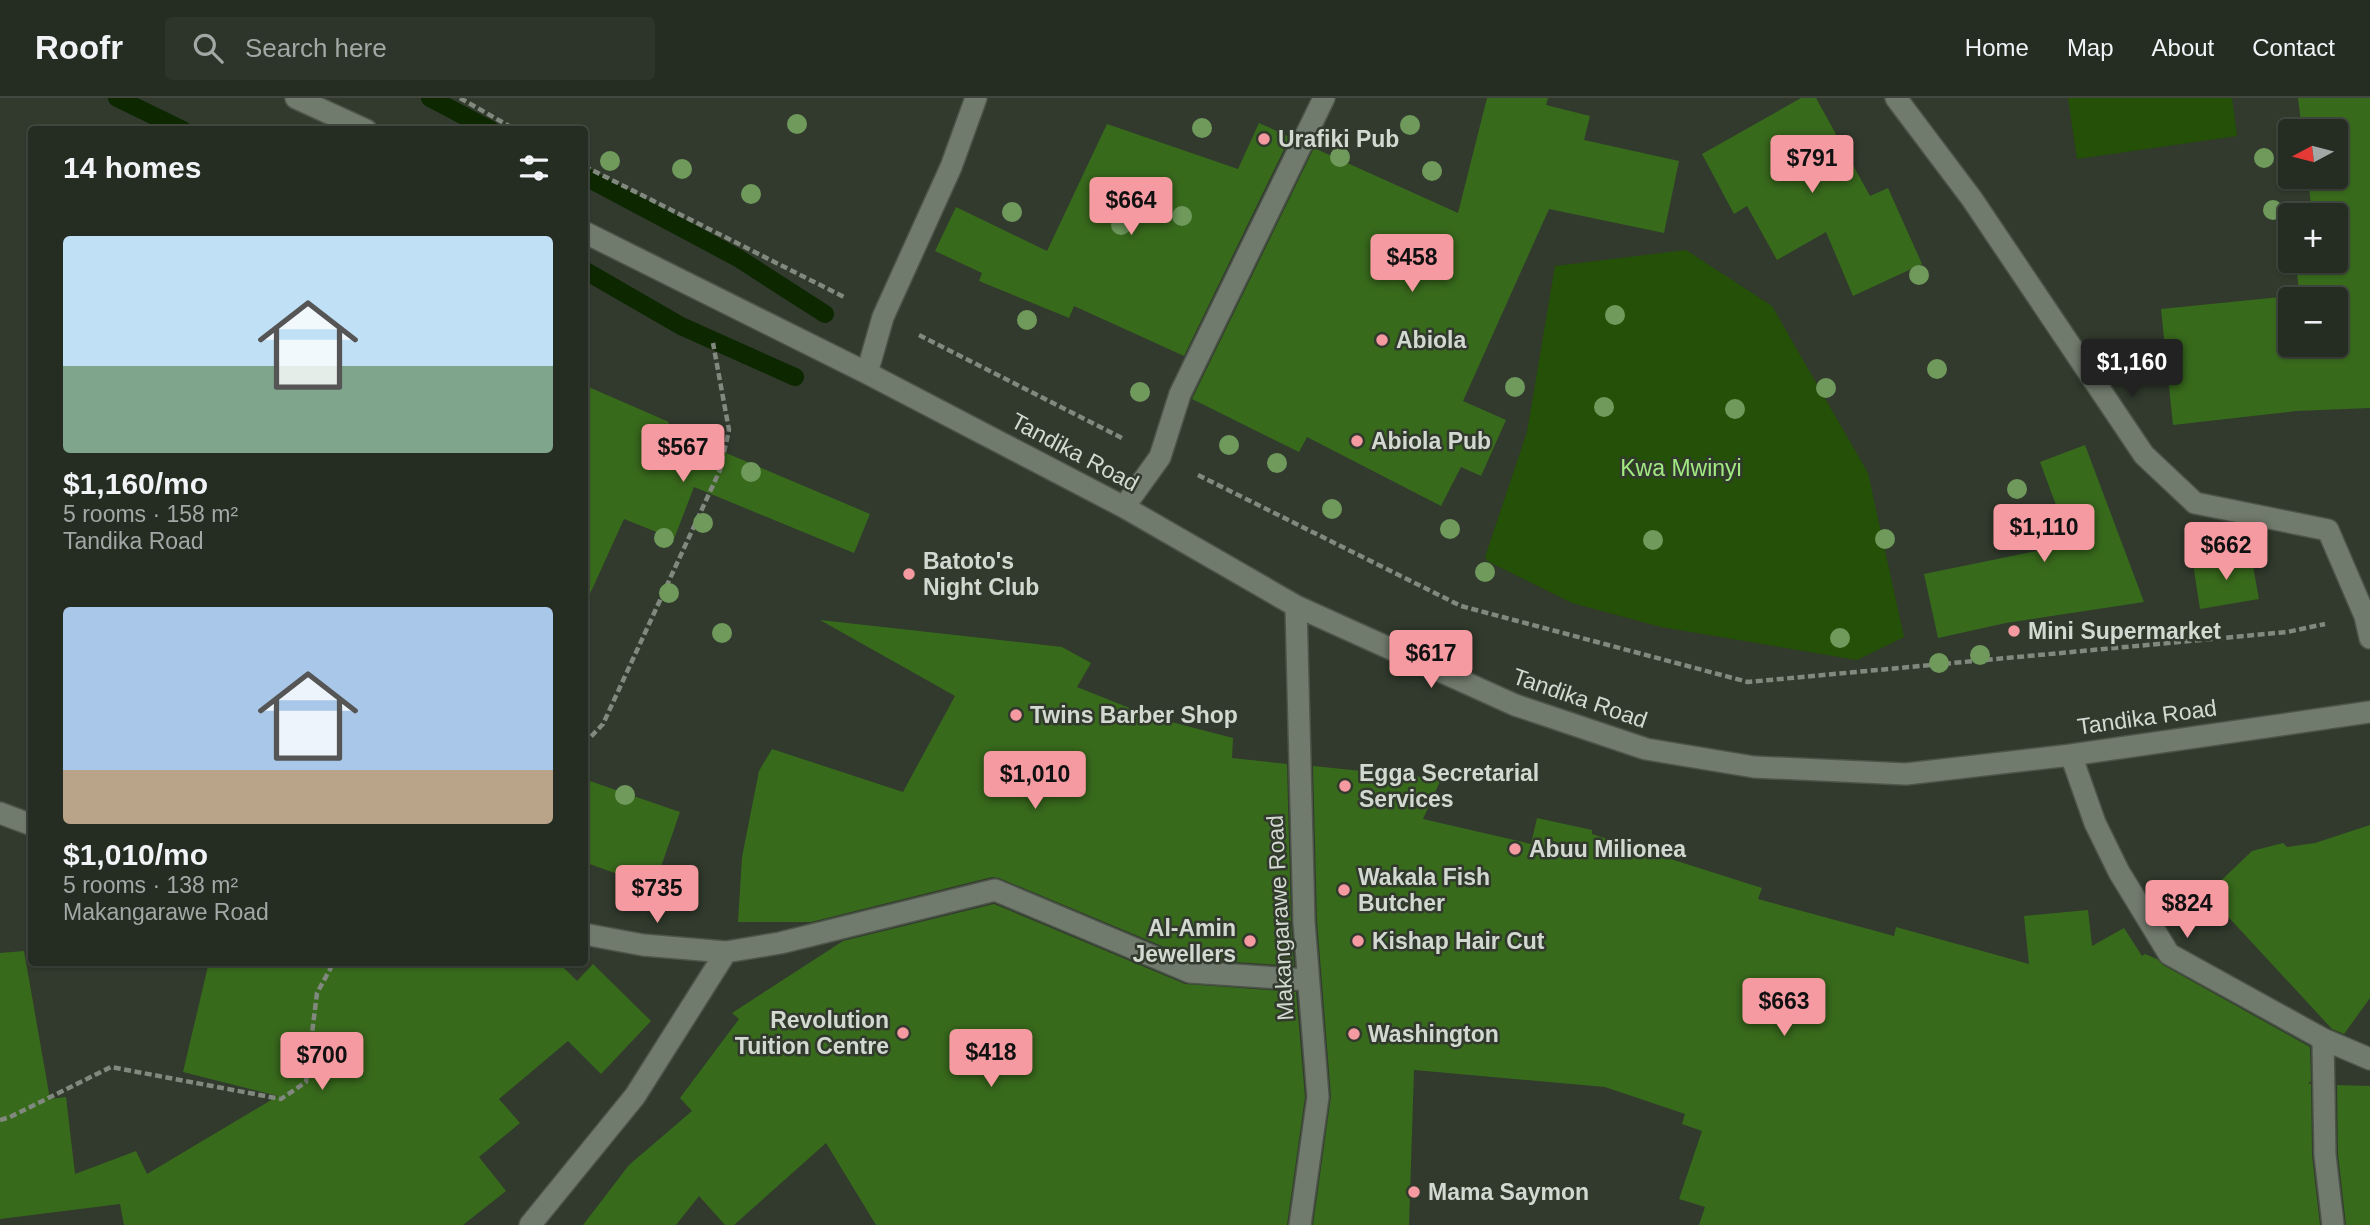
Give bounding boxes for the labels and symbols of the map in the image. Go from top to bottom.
north arrow [2278,119,2348,189]
place label: Urafiki Pub [1278,126,1399,152]
marker: Urafiki Pub [1256,131,1272,147]
pin: $791 [1771,136,1853,195]
pin: $664 [1090,178,1172,237]
pin: $458 [1371,234,1453,294]
place label: Abiola [1396,327,1466,353]
marker: Abiola [1374,332,1390,348]
pin: $1,160 [2075,340,2189,399]
street label: Tandika Road [1007,408,1143,496]
pin: $567 [642,424,724,484]
place label: Abiola Pub [1371,428,1491,454]
marker: Abiola Pub [1349,433,1365,449]
park label: Kwa Mwinyi [1620,455,1742,481]
pin: $1,110 [1987,504,2101,564]
pin: $662 [2185,522,2267,582]
place label: Batoto's Night Club [923,548,1039,600]
marker: Batoto's Night Club [901,566,917,582]
place label: Mini Supermarket [2028,618,2221,644]
marker: Mini Supermarket [2006,623,2022,639]
pin: $617 [1390,630,1472,690]
street label: Tandika Road [1509,663,1651,733]
street label: Tandika Road [2076,694,2218,740]
place label: Twins Barber Shop [1030,702,1238,728]
marker: Twins Barber Shop [1008,707,1024,723]
pin: $1,010 [978,752,1092,811]
place label: Egga Secretarial Services [1359,760,1539,812]
marker: Egga Secretarial Services [1337,778,1353,794]
street label: Makangarawe Road [1262,815,1298,1021]
place label: Abuu Milionea [1529,836,1686,862]
marker: Abuu Milionea [1507,841,1523,857]
place label: Wakala Fish Butcher [1358,864,1490,916]
pin: $735 [616,866,698,925]
pin: $824 [2146,880,2228,940]
marker: Wakala Fish Butcher [1336,882,1352,898]
place label: Al-Amin Jewellers [1132,915,1236,967]
place label: Kishap Hair Cut [1372,928,1545,954]
marker: Al-Amin Jewellers [1242,933,1258,949]
marker: Kishap Hair Cut [1350,933,1366,949]
pin: $663 [1743,978,1825,1038]
place label: Revolution Tuition Centre [735,1007,889,1059]
place label: Washington [1368,1021,1499,1047]
marker: Revolution Tuition Centre [895,1025,911,1041]
marker: Washington [1346,1026,1362,1042]
pin: $418 [950,1030,1032,1089]
pin: $700 [281,1032,363,1092]
place label: Mama Saymon [1428,1179,1589,1205]
marker: Mama Saymon [1406,1184,1422,1200]

